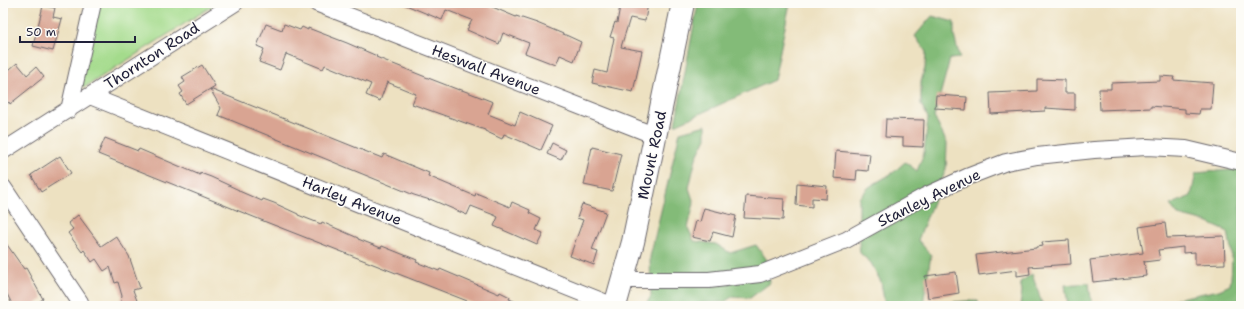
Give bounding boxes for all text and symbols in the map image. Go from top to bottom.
scale bar [20,18,135,44]
street label: Thornton Road [101,18,204,94]
text: 50 m [26,24,56,40]
street label: Heswall Avenue [429,40,543,100]
street label: Mount Road [633,108,671,201]
street label: Stanley Avenue [874,164,984,232]
street label: Harley Avenue [299,172,405,230]

